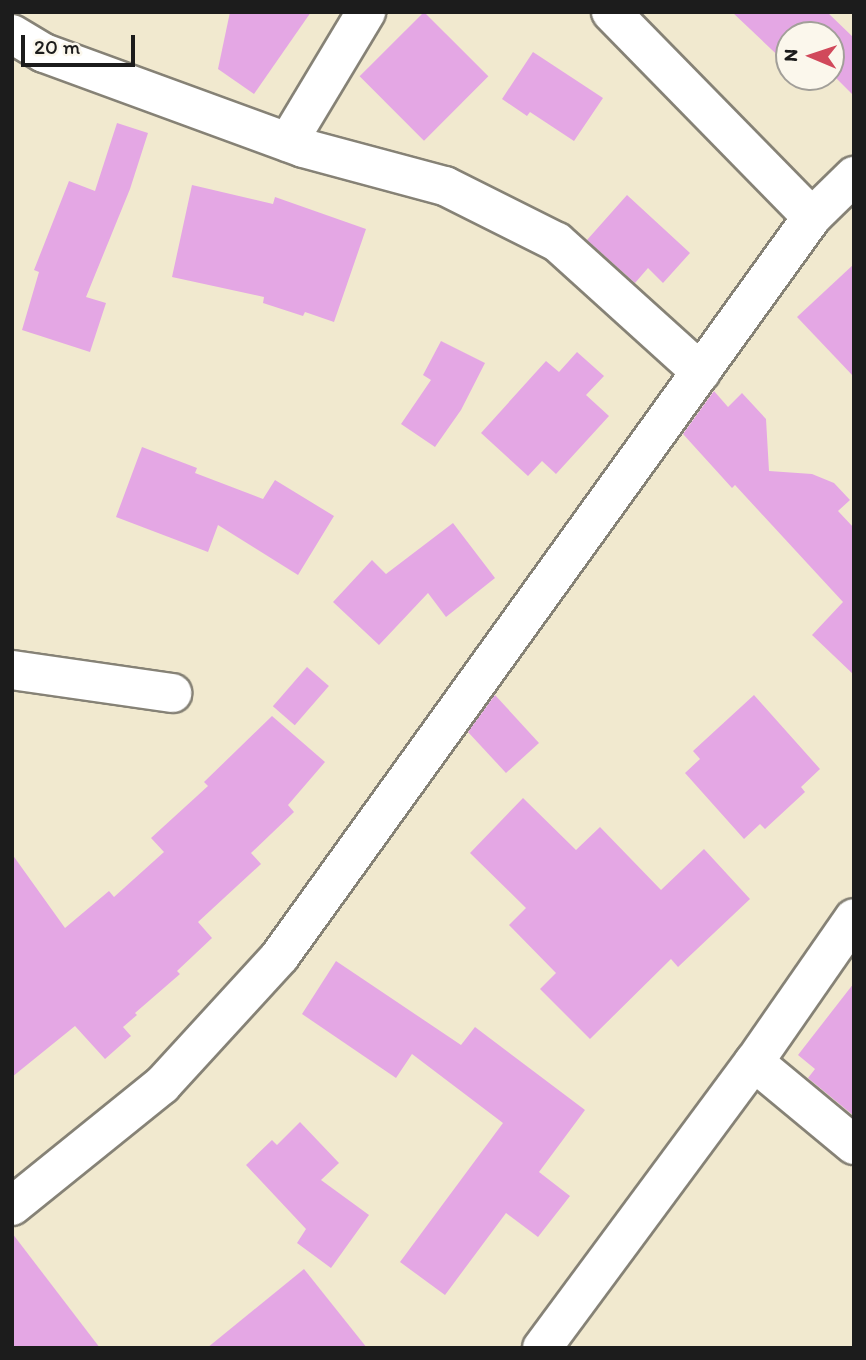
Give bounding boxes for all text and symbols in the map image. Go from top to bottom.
scale bar [24,21,138,65]
north arrow [775,21,845,91]
text: 20 m [34,34,80,59]
text: N [779,49,802,62]

